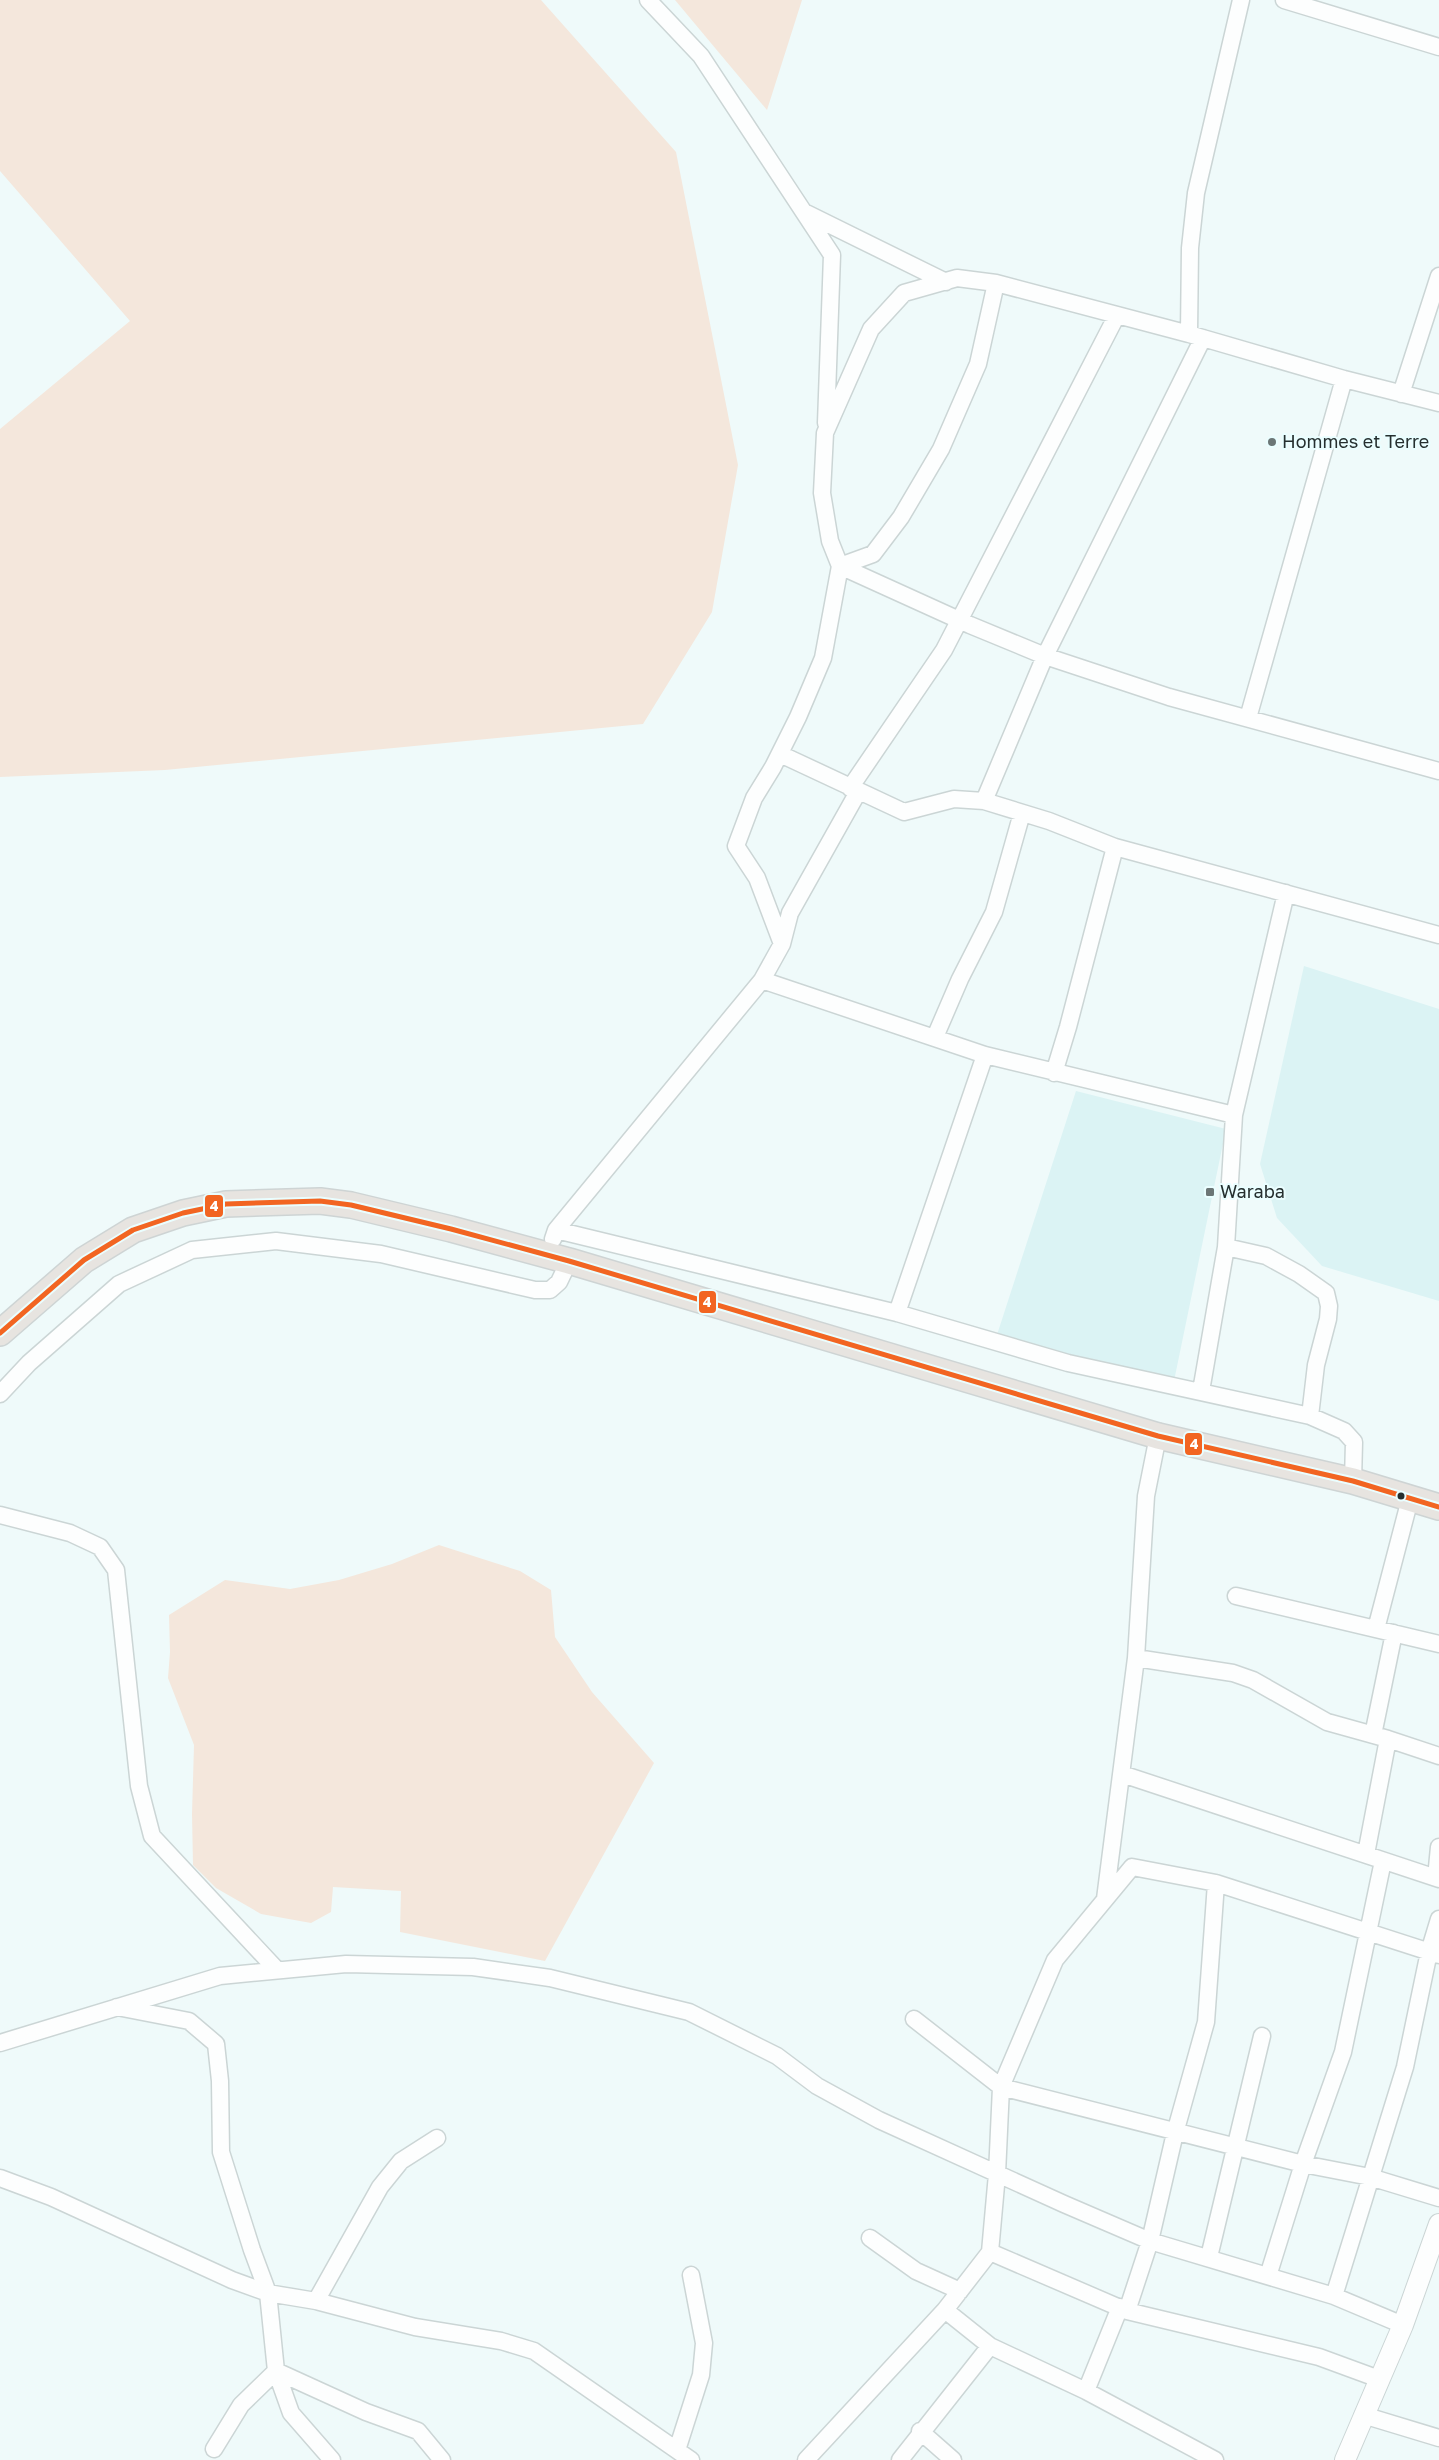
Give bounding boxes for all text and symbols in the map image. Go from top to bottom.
place label: Hommes et Terre [1282,430,1429,452]
marker: Hommes et Terre [1266,436,1278,448]
place label: Waraba [1220,1180,1285,1202]
marker: Waraba [1204,1186,1216,1198]
line badge: 4 [204,1194,224,1218]
text: 4 [210,1197,219,1214]
line badge: 4 [698,1290,717,1314]
text: 4 [703,1293,712,1310]
line badge: 4 [1184,1432,1203,1456]
text: 4 [1190,1435,1199,1452]
unlabelled marker [1396,1491,1406,1501]

